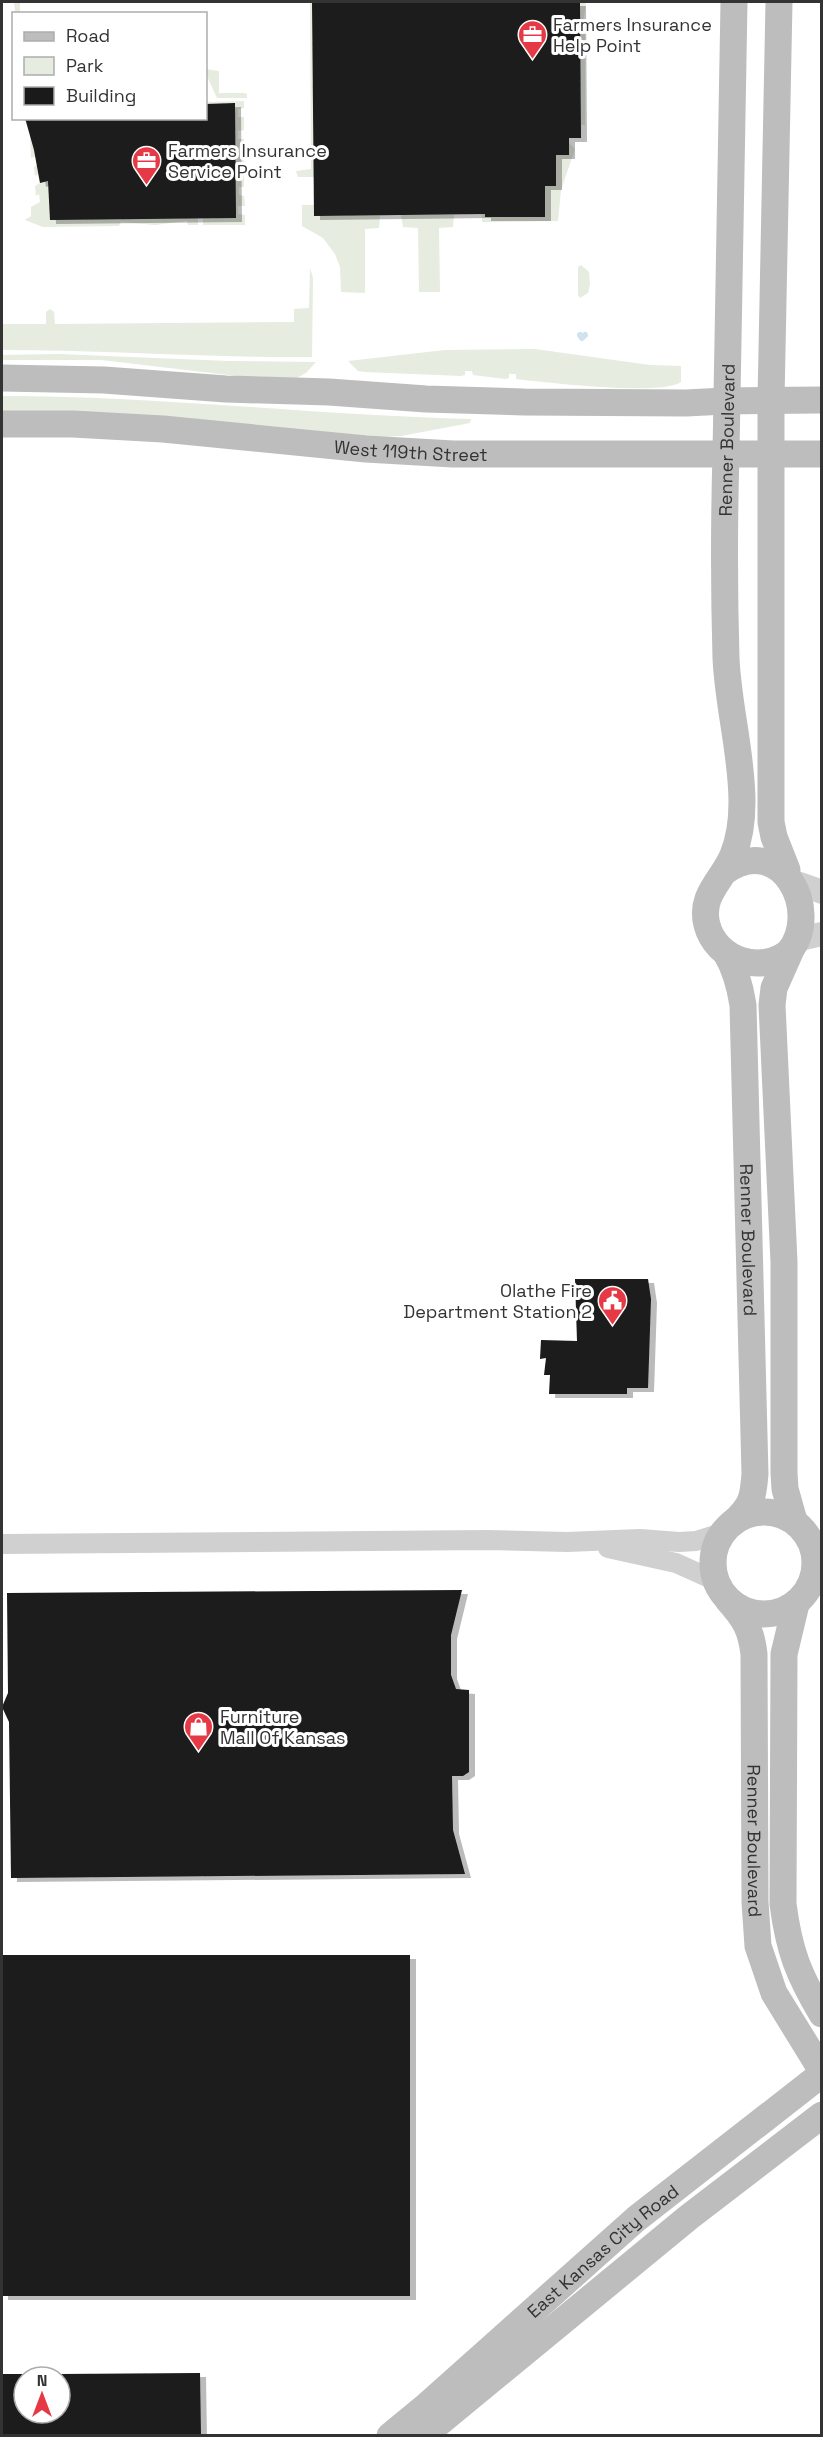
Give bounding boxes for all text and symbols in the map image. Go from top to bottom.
legend [12,12,207,120]
place label: Farmers Insurance Help Point [553,13,712,57]
office icon: Farmers Insurance Help Point [516,18,548,60]
text: Road [66,24,110,47]
text: Park [66,54,104,77]
text: Building [66,84,136,107]
place label: Farmers Insurance Service Point [168,139,327,183]
office icon: Farmers Insurance Service Point [131,144,163,186]
street label: Renner Boulevard [713,363,739,517]
street label: West 119th Street [333,434,487,466]
street label: Renner Boulevard [736,1163,762,1317]
place label: Olathe Fire Department Station 2 [403,1279,592,1323]
public building icon: Olathe Fire Department Station 2 [597,1284,629,1326]
place label: Furniture Mall Of Kansas [220,1705,346,1749]
shop icon: Furniture Mall Of Kansas [183,1710,215,1752]
street label: Renner Boulevard [743,1764,768,1918]
street label: East Kansas City Road [522,2179,683,2322]
north arrow [12,2365,72,2425]
text: N [37,2370,47,2391]

